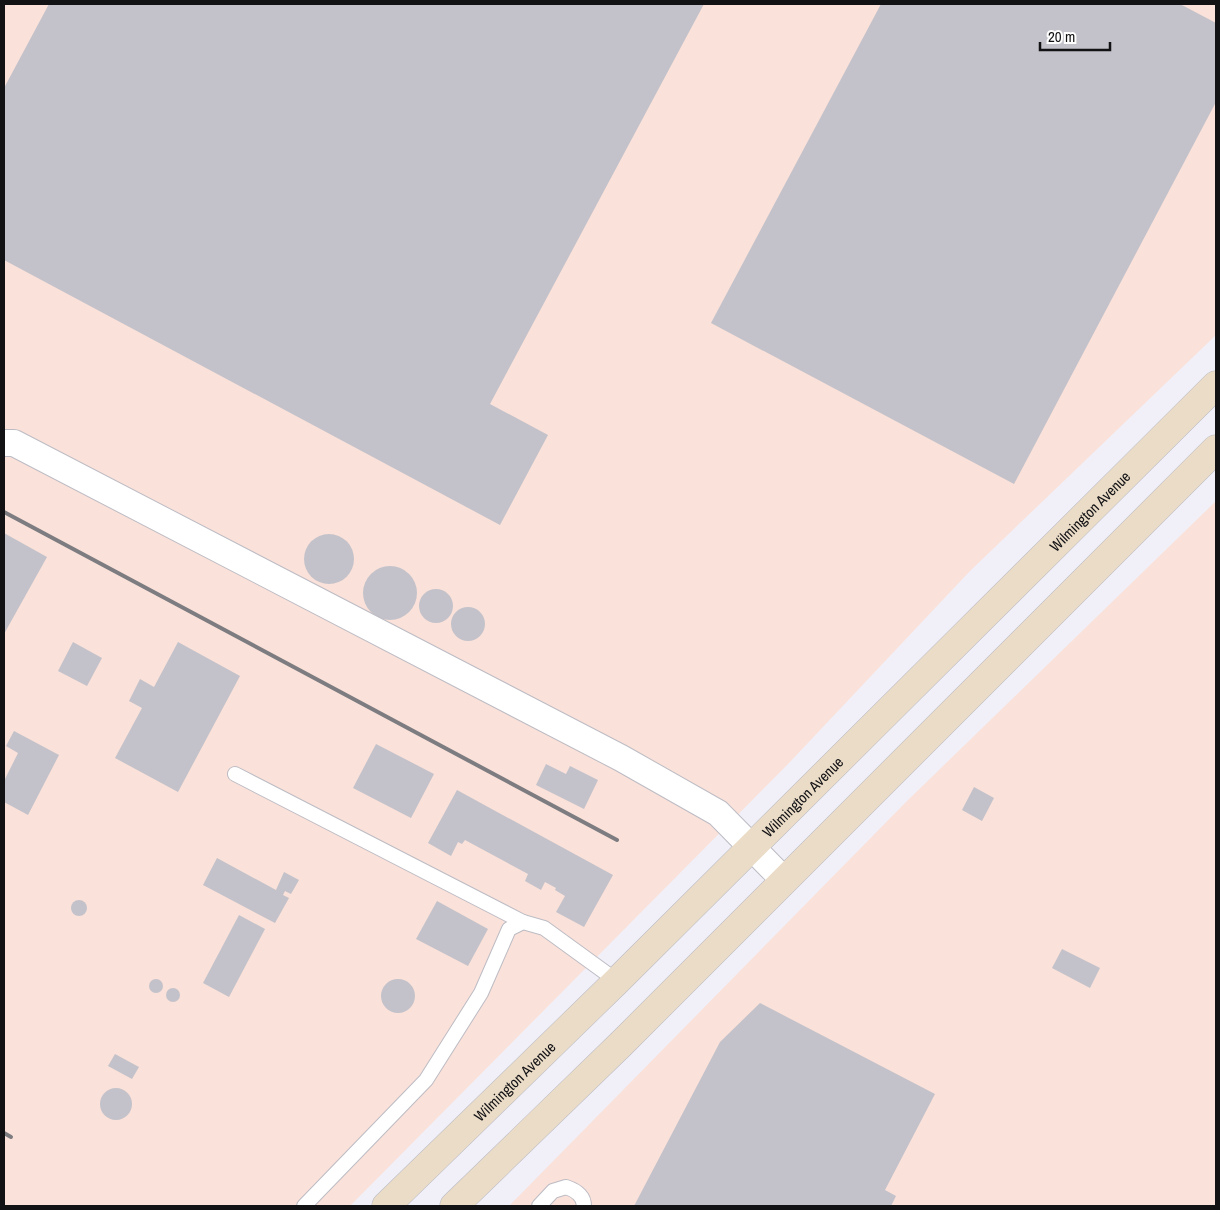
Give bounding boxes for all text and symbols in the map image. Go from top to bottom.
scale bar [1040,20,1110,52]
text: 20 m [1048,26,1075,47]
street label: Wilmington Avenue [1044,466,1135,556]
street label: Wilmington Avenue [757,751,848,842]
street label: Wilmington Avenue [469,1036,560,1126]

